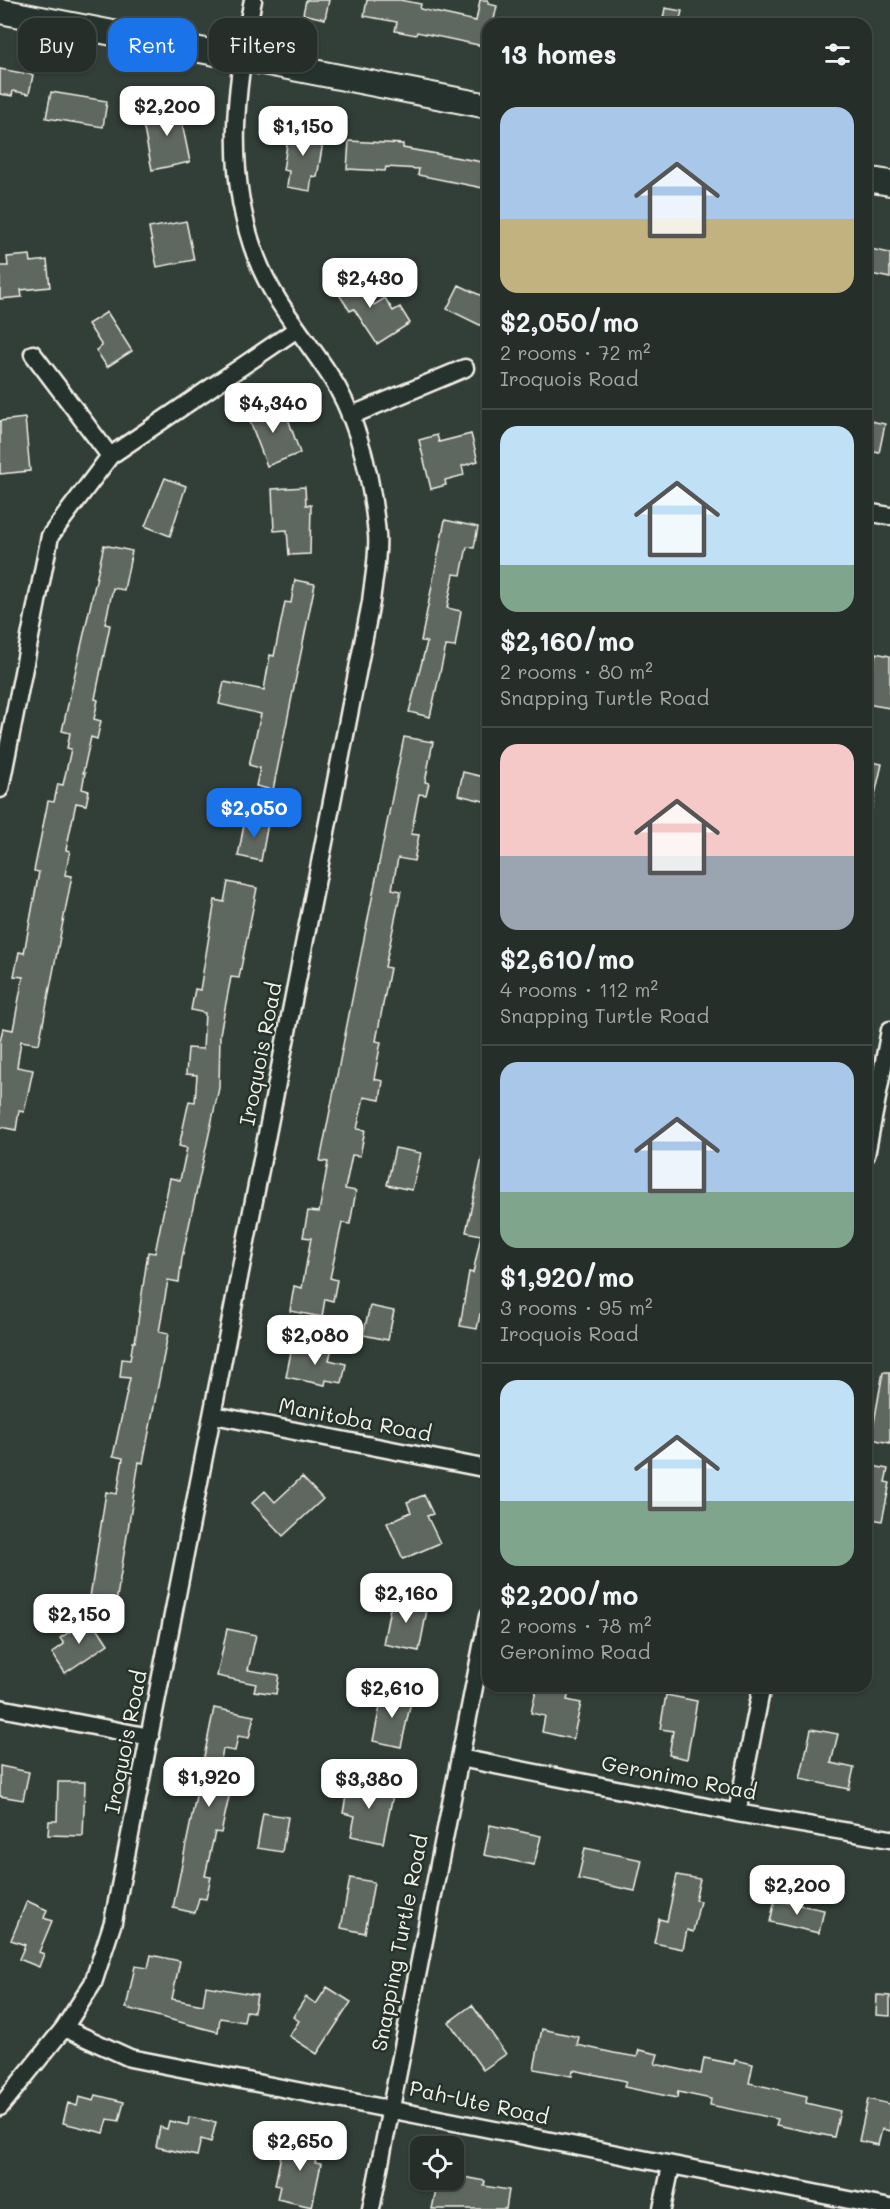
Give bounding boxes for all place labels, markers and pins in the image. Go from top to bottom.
pin: $2,200 [118,86,216,137]
pin: $1,150 [254,106,352,157]
pin: $2,430 [321,258,419,309]
pin: $4,340 [224,383,322,434]
pin: $2,050 [205,788,303,839]
pin: $2,080 [266,1315,364,1366]
pin: $2,160 [357,1573,455,1624]
pin: $2,150 [30,1594,128,1645]
pin: $2,610 [343,1668,441,1719]
pin: $1,920 [160,1757,258,1808]
pin: $3,380 [320,1759,418,1810]
pin: $2,200 [748,1865,846,1916]
pin: $2,650 [251,2121,349,2172]

